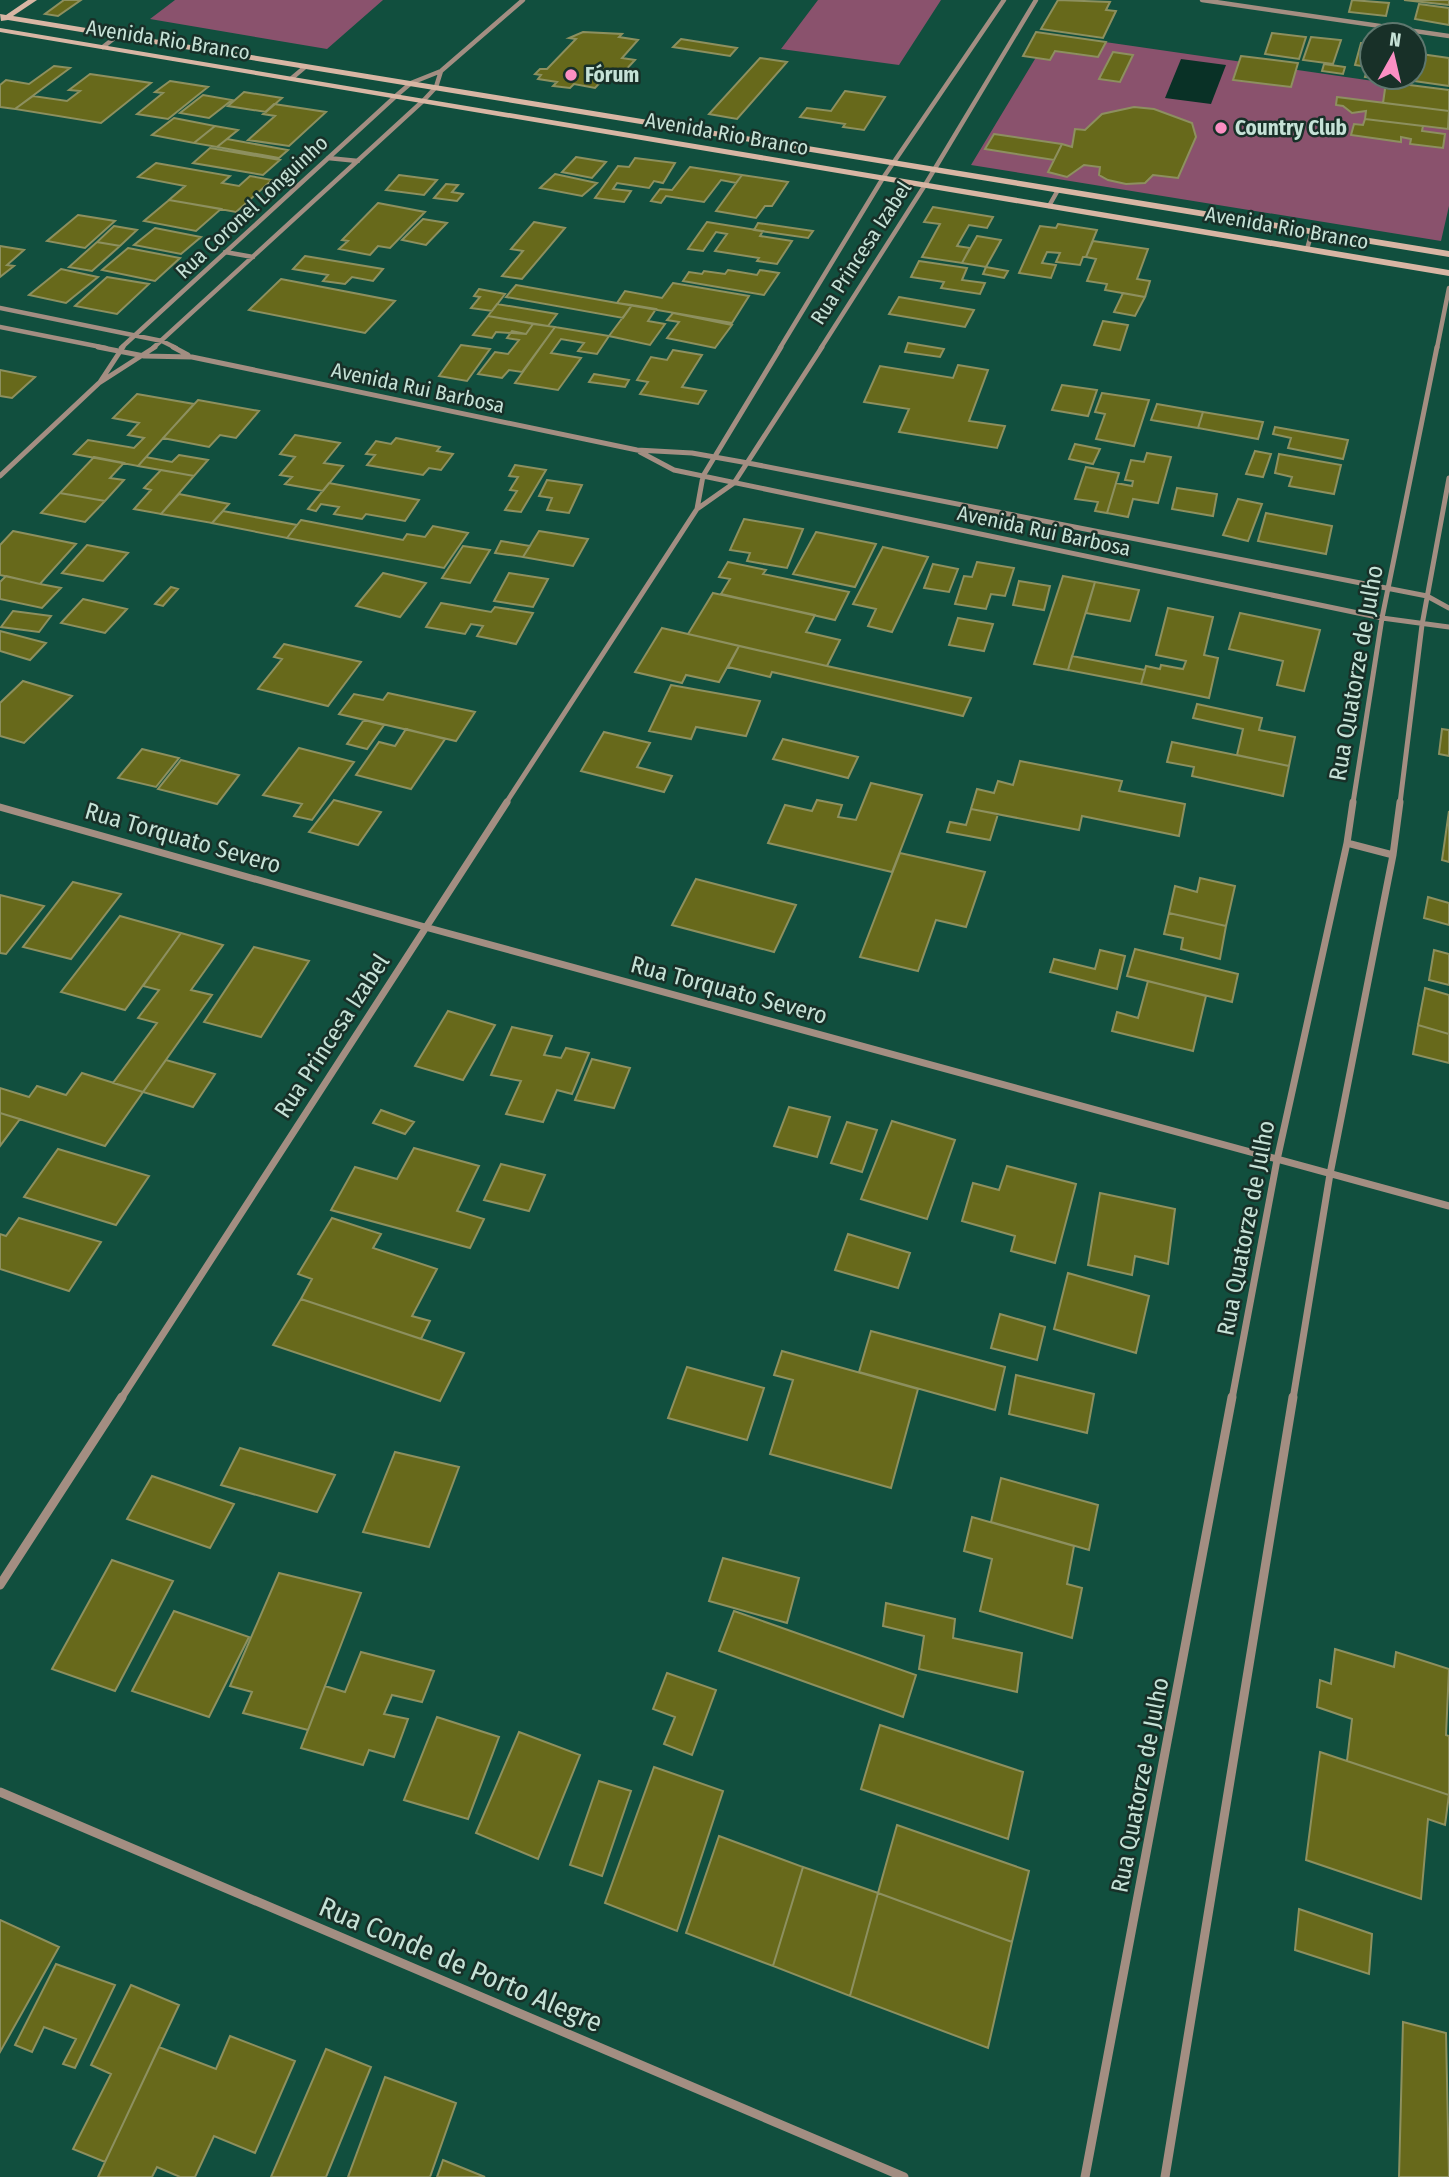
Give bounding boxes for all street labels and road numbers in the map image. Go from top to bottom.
street label: Avenida Rio Branco [84,14,252,66]
street label: Avenida Rio Branco [643,107,811,161]
street label: Rua Coronel Longuinho [170,130,334,284]
street label: Rua Princesa Izabel [805,176,917,330]
street label: Avenida Rio Branco [1203,201,1371,255]
street label: Avenida Rui Barbosa [329,357,507,419]
street label: Avenida Rui Barbosa [955,500,1133,562]
street label: Rua Quatorze de Julho [1323,563,1389,783]
street label: Rua Torquato Severo [82,797,284,879]
street label: Rua Princesa Izabel [269,949,395,1123]
street label: Rua Torquato Severo [628,950,830,1030]
street label: Rua Quatorze de Julho [1211,1118,1281,1338]
street label: Rua Quatorze de Julho [1105,1675,1175,1895]
street label: Rua Conde de Porto Alegre [314,1890,607,2039]

